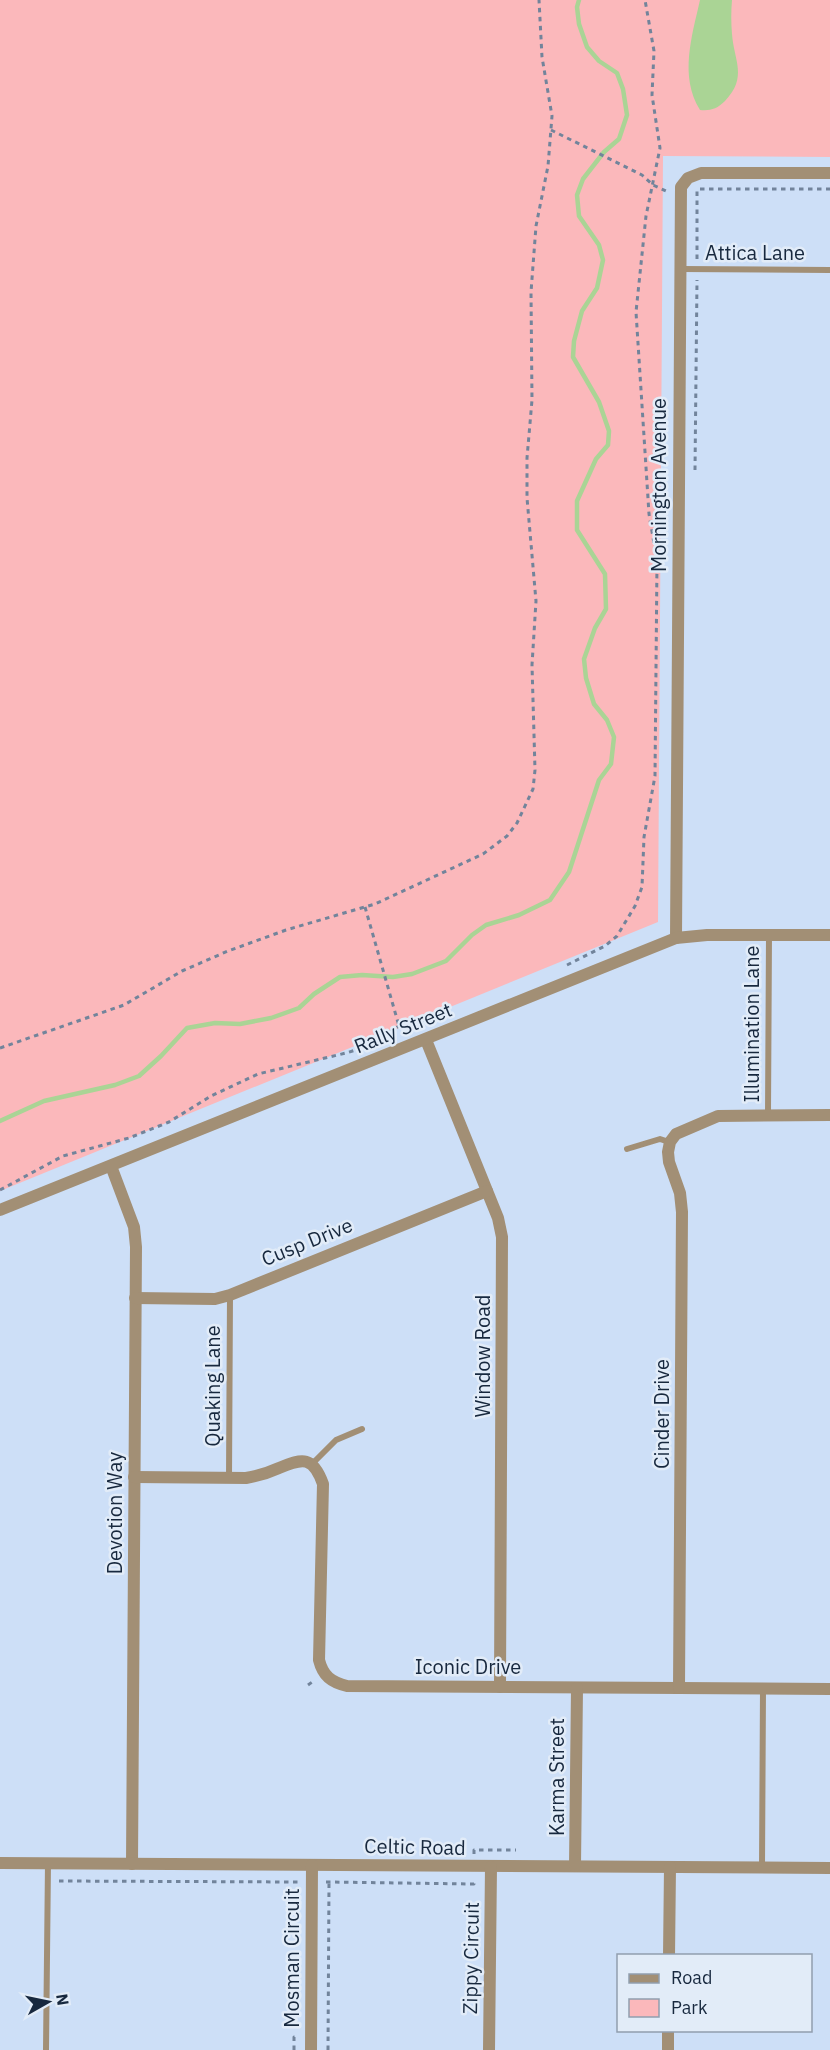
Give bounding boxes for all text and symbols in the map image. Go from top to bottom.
street label: Attica Lane [705,239,805,266]
street label: Mornington Avenue [645,398,672,572]
street label: Illumination Lane [738,946,765,1102]
street label: Rally Street [350,996,456,1059]
street label: Cusp Drive [257,1211,357,1272]
street label: Window Road [469,1295,496,1417]
street label: Quaking Lane [199,1325,226,1447]
street label: Cinder Drive [648,1359,675,1469]
street label: Devotion Way [101,1452,128,1574]
street label: Iconic Drive [415,1653,521,1680]
street label: Karma Street [543,1718,570,1836]
street label: Celtic Road [364,1832,466,1861]
street label: Mosman Circuit [278,1888,305,2028]
street label: Zippy Circuit [456,1902,485,2014]
legend [617,1954,812,2032]
text: Road [671,1966,712,1989]
north arrow [18,1972,78,2032]
text: N [52,1992,74,2007]
text: Park [671,1996,708,2019]

